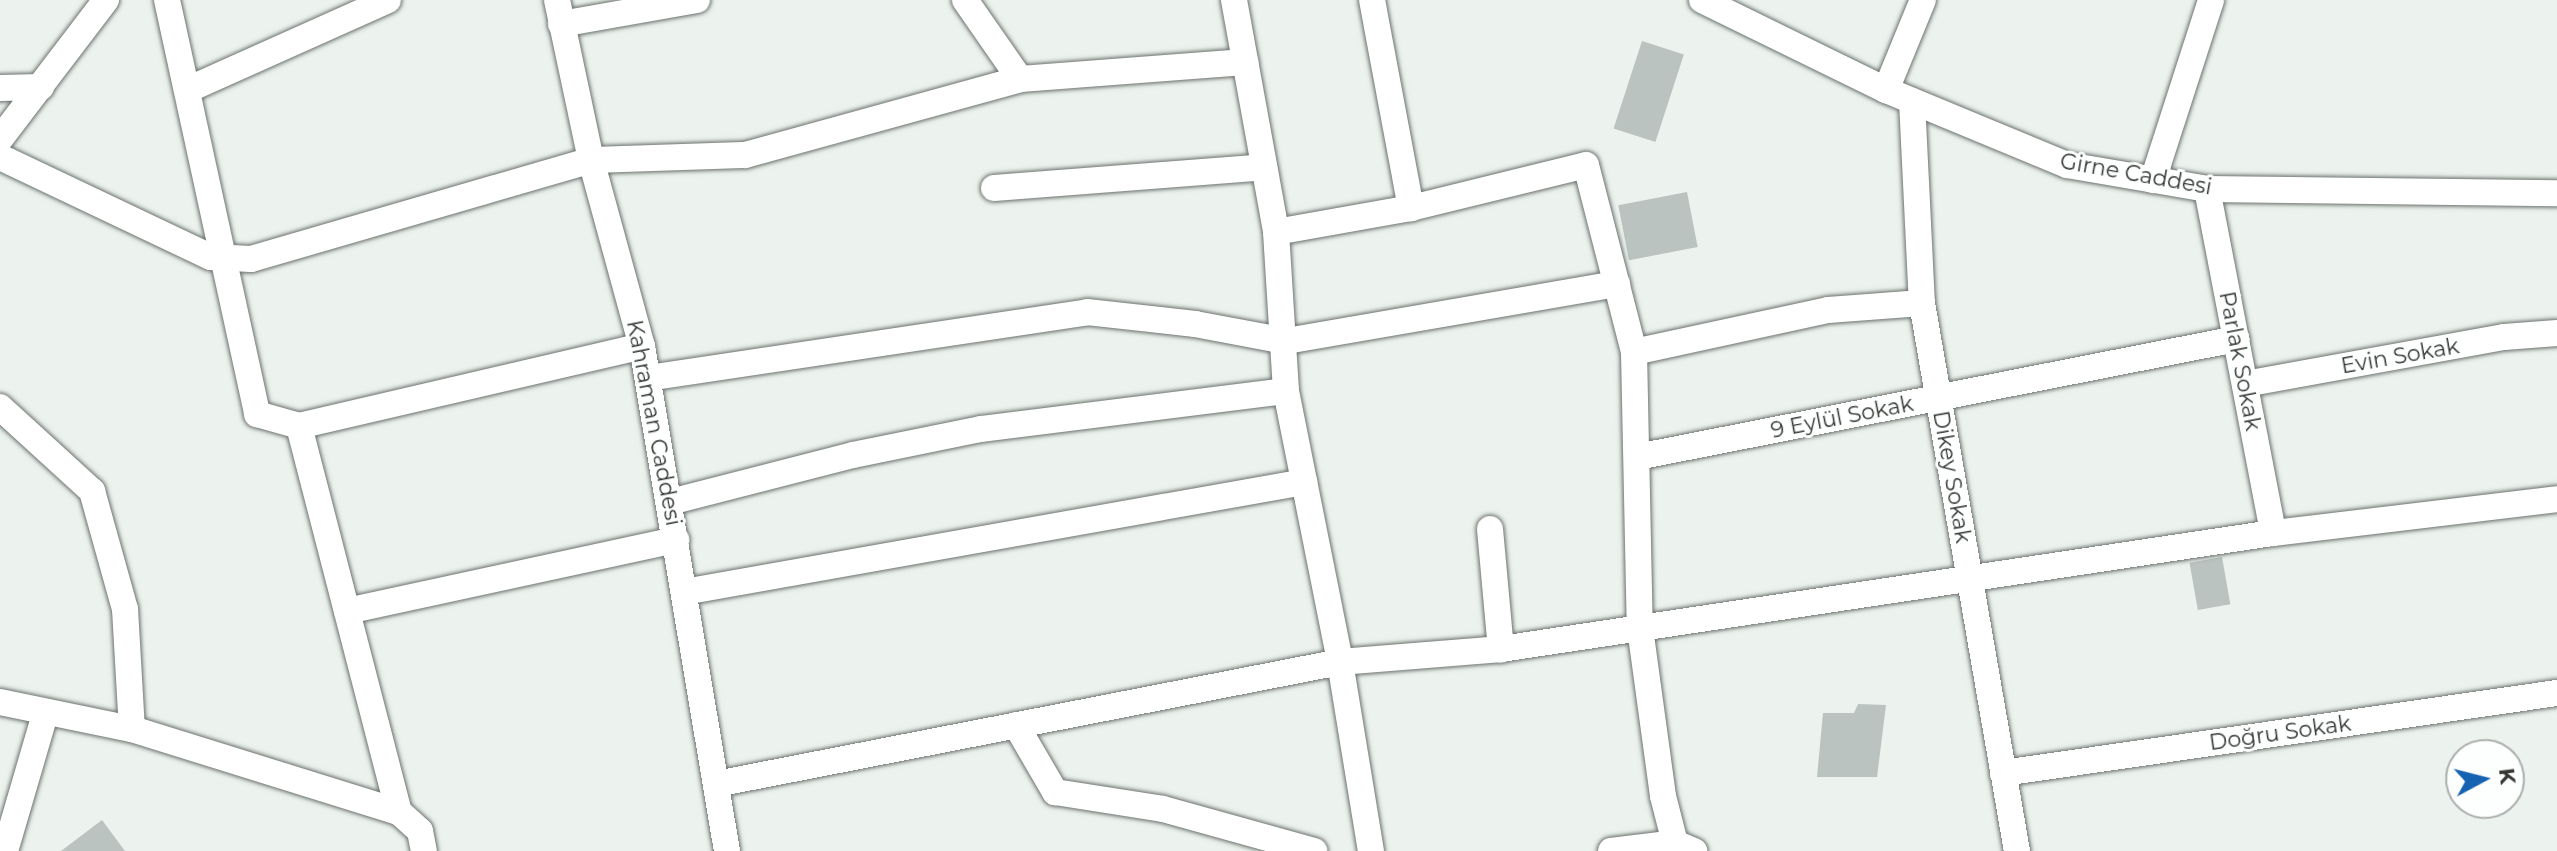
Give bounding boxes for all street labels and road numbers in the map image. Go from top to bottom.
street label: Girne Caddesi [2058,148,2214,200]
street label: Parlak Sokak [2214,289,2266,433]
street label: Kahraman Caddesi [621,318,687,528]
street label: Evin Sokak [2339,333,2461,379]
street label: 9 Eylül Sokak [1769,390,1915,444]
street label: Dikey Sokak [1927,409,1977,545]
street label: Doğru Sokak [2207,710,2353,756]

